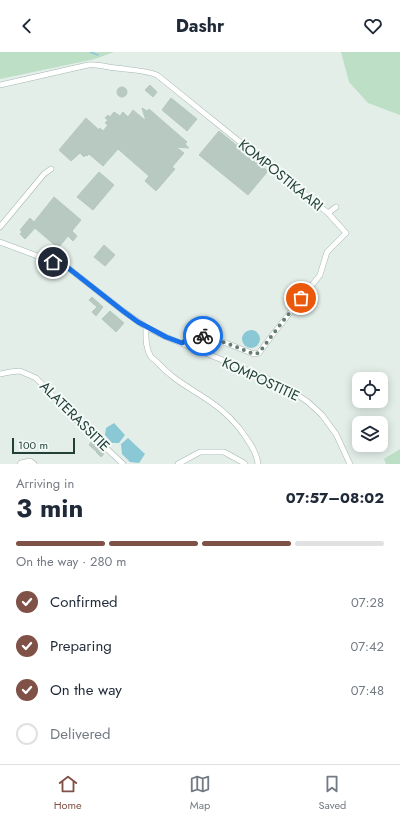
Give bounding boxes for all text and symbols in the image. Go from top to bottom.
text: Dashr [176,13,224,39]
icon: back [16,15,38,37]
icon: heart [362,15,384,37]
street label: KOMPOSTIKAARI [234,134,328,216]
pin [36,245,70,279]
icon: home [42,251,64,273]
pin [284,281,318,315]
icon: bag [290,287,312,309]
courier [183,316,223,356]
icon: bike [192,325,214,347]
street label: KOMPOSTITIE [219,352,303,406]
map controls [352,372,388,452]
button: locate [352,372,388,408]
street label: ALATERASSITIE [35,376,115,456]
button: layers [352,416,388,452]
scale bar [12,436,75,455]
text: 100 m [18,437,48,453]
text: Arriving in [16,474,74,493]
text: 07:57–08:02 [286,487,384,509]
text: 3 min [16,489,83,527]
text: On the way · 280 m [16,552,126,571]
icon: check [16,591,38,613]
text: Confirmed [50,591,118,613]
text: 07:28 [351,593,384,612]
icon: check [16,635,38,657]
text: Preparing [50,635,112,657]
text: 07:42 [350,637,384,656]
icon: check [16,679,38,701]
text: On the way [50,679,122,701]
text: 07:48 [351,681,384,700]
text: Delivered [50,723,111,745]
tab: Home [54,773,82,813]
tab: Map [189,773,211,813]
tab: Saved [318,773,346,813]

